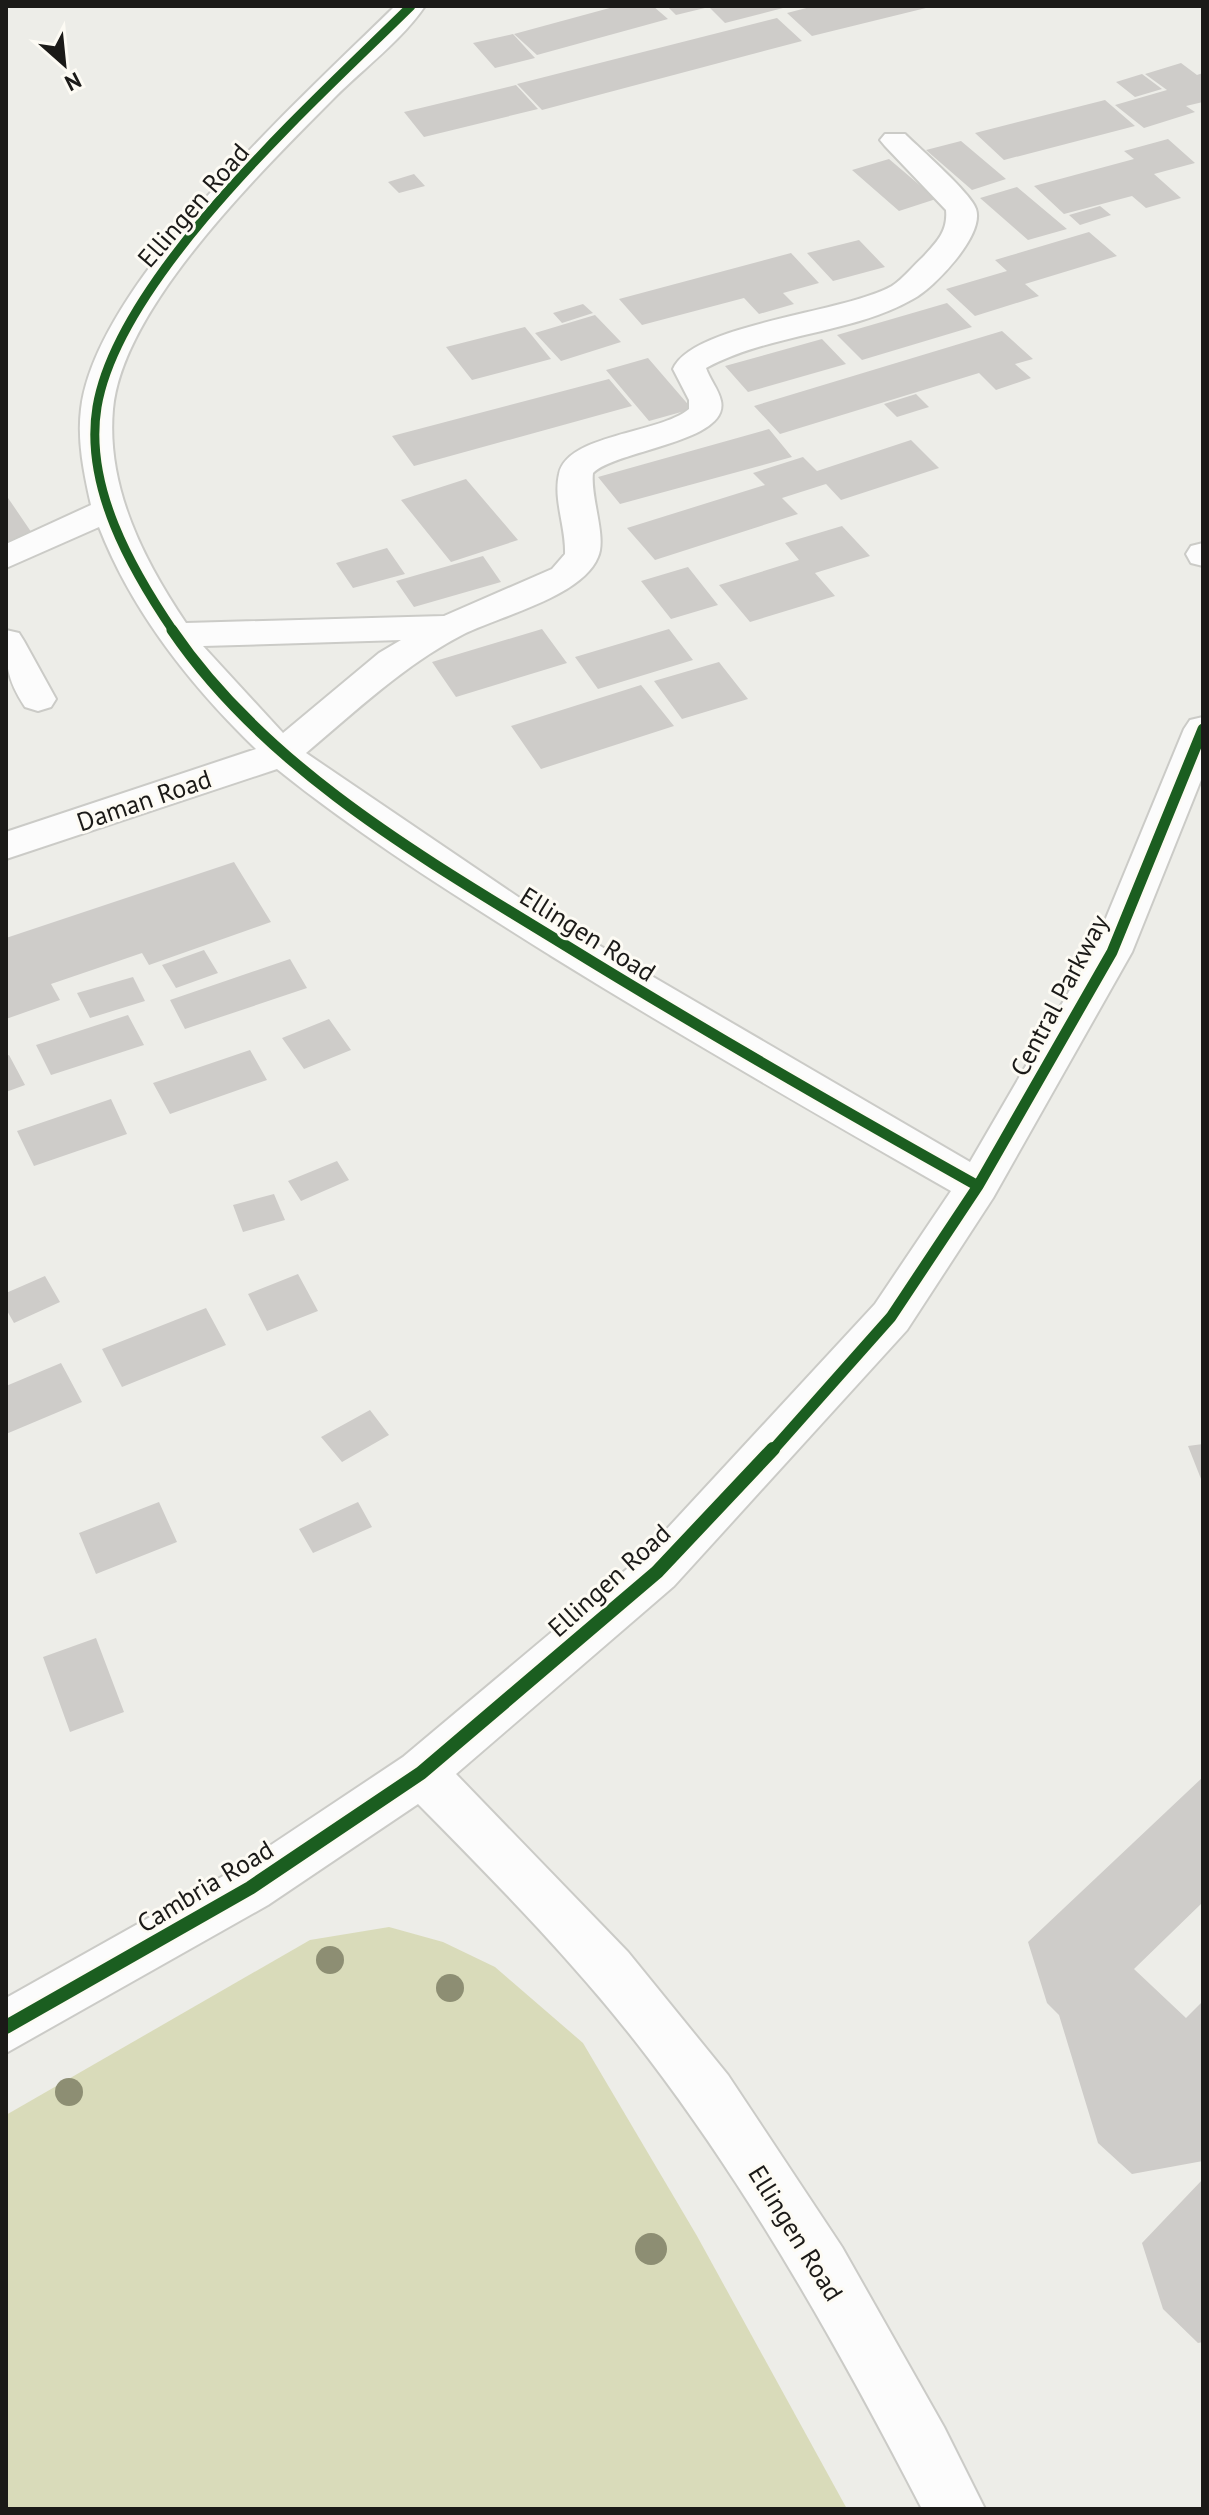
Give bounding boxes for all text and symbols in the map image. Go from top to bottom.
north arrow [24,24,104,104]
text: N [60,66,86,98]
street label: Ellingen Road [130,136,256,274]
street label: Daman Road [72,762,216,838]
street label: Ellingen Road [514,879,662,989]
street label: Central Parkway [1003,908,1115,1082]
street label: Ellingen Road [541,1516,677,1644]
street label: Cambria Road [131,1832,279,1940]
street label: Ellingen Road [741,2159,851,2307]

